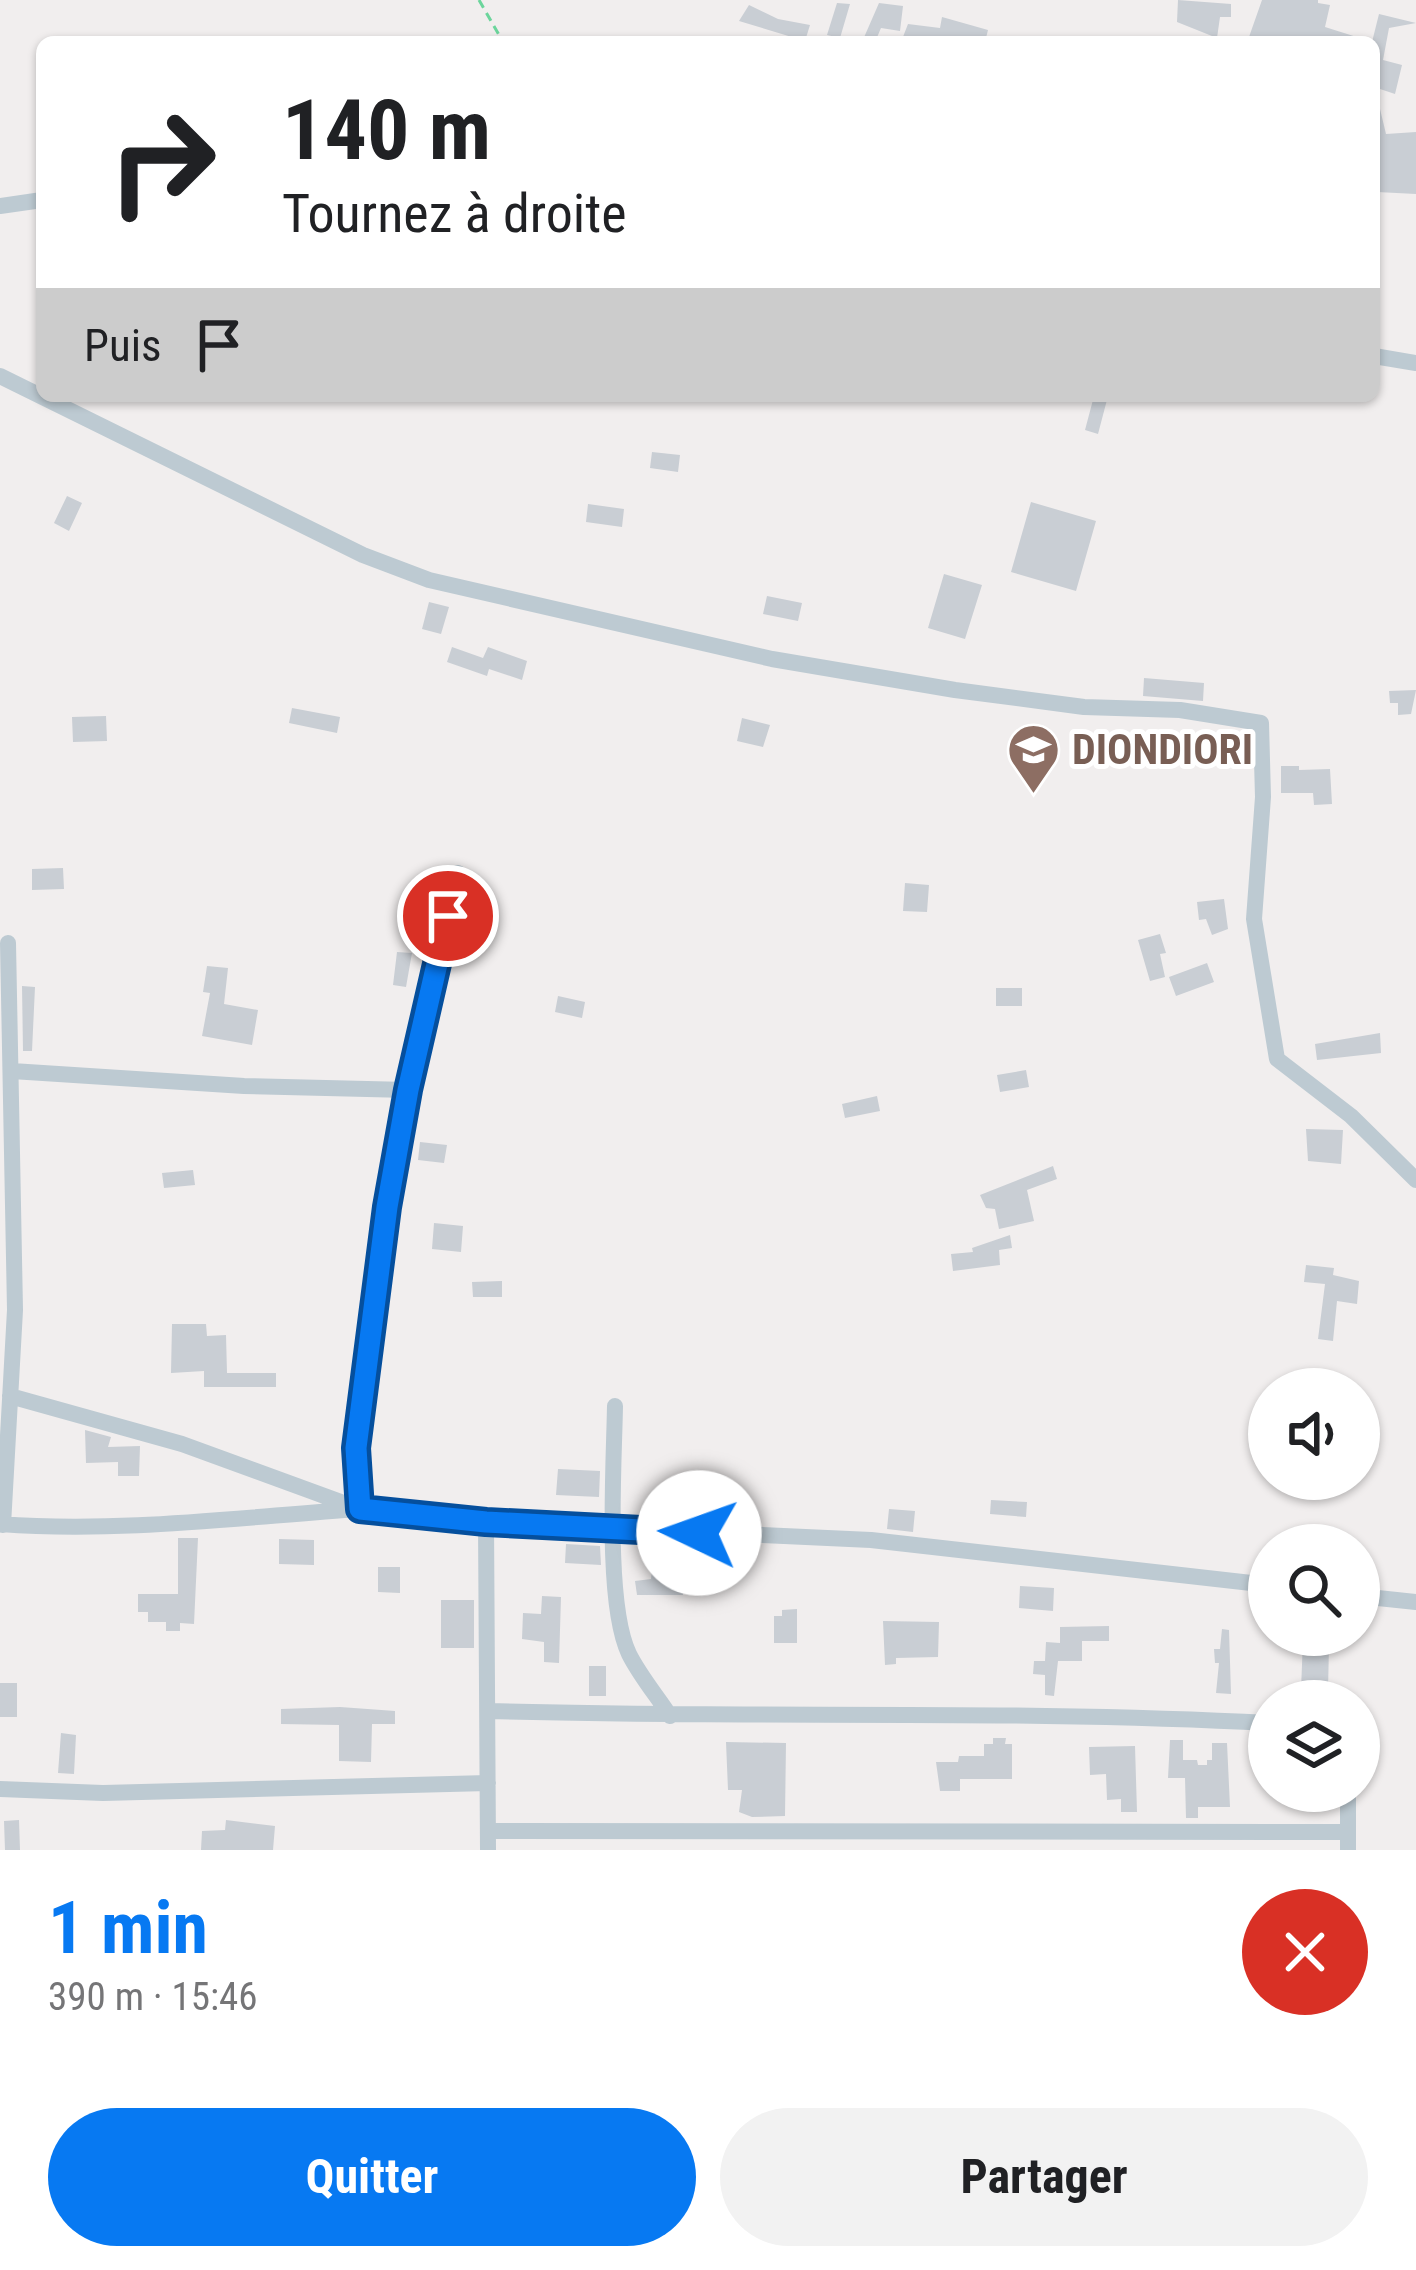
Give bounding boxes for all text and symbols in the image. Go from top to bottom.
text: 140 m [282,81,491,180]
icon: right [84,84,240,240]
text: Tournez à droite [282,182,627,245]
icon: arrive [186,312,252,378]
text: Puis [84,319,162,372]
school or university icon: DIONDIORI [1005,721,1061,795]
place label: DIONDIORI [1072,725,1253,774]
pin [397,865,499,967]
icon: arrive [415,883,481,949]
map controls [1248,1368,1380,1812]
button: sound [1248,1368,1380,1500]
position arrow [636,1470,762,1596]
button: search [1248,1524,1380,1656]
button: layers [1248,1680,1380,1812]
text: 1 min [48,1886,208,1971]
button: close [1242,1889,1368,2015]
text: 390 m · 15:46 [48,1974,258,2020]
button: Quitter [48,2108,696,2246]
button: Partager [720,2108,1368,2246]

